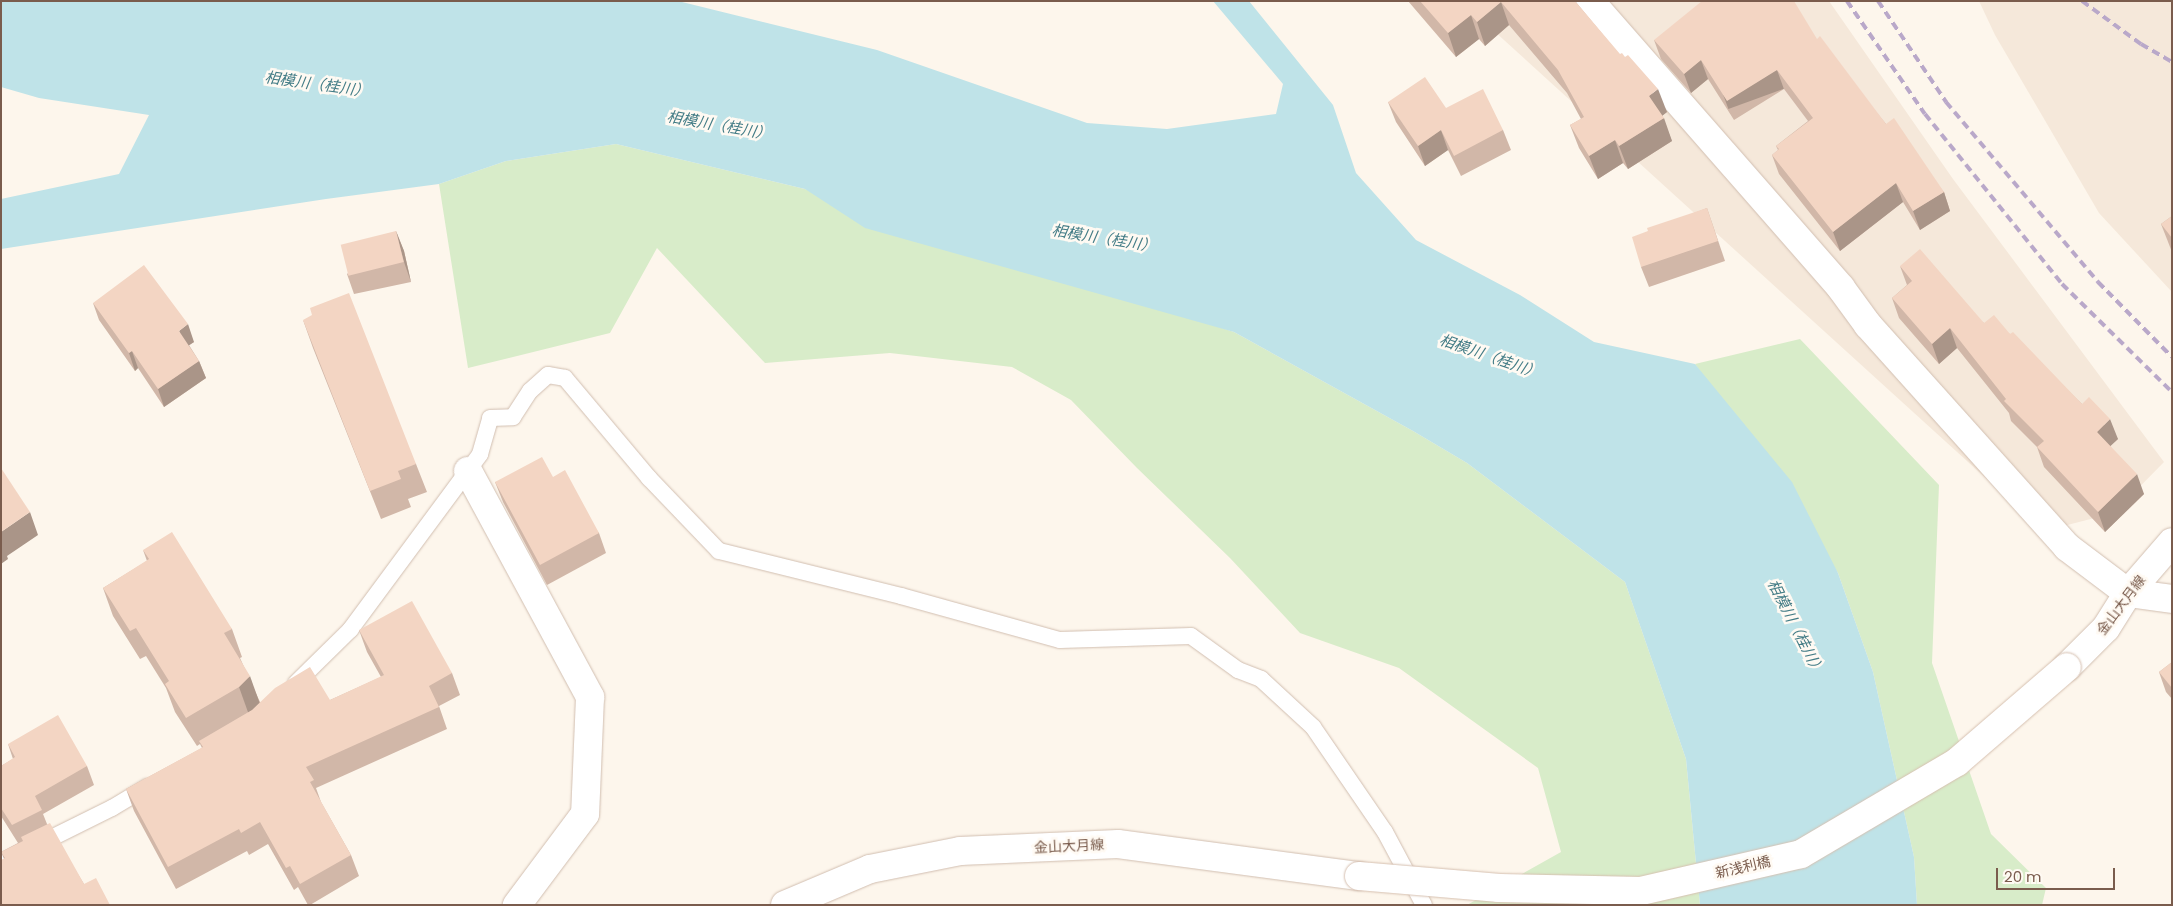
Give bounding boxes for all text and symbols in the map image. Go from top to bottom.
water label: 相模川（桂川） [264,68,370,100]
water label: 相模川（桂川） [666,107,772,143]
water label: 相模川（桂川） [1051,221,1157,255]
water label: 相模川（桂川） [1437,330,1543,382]
street label: 金山大月線 [2093,572,2149,638]
water label: 相模川（桂川） [1764,576,1828,678]
street label: 金山大月線 [1034,836,1104,856]
street label: 新浅利橋 [1714,853,1772,881]
scale bar [1998,858,2117,890]
text: 20 m [2004,866,2042,887]

